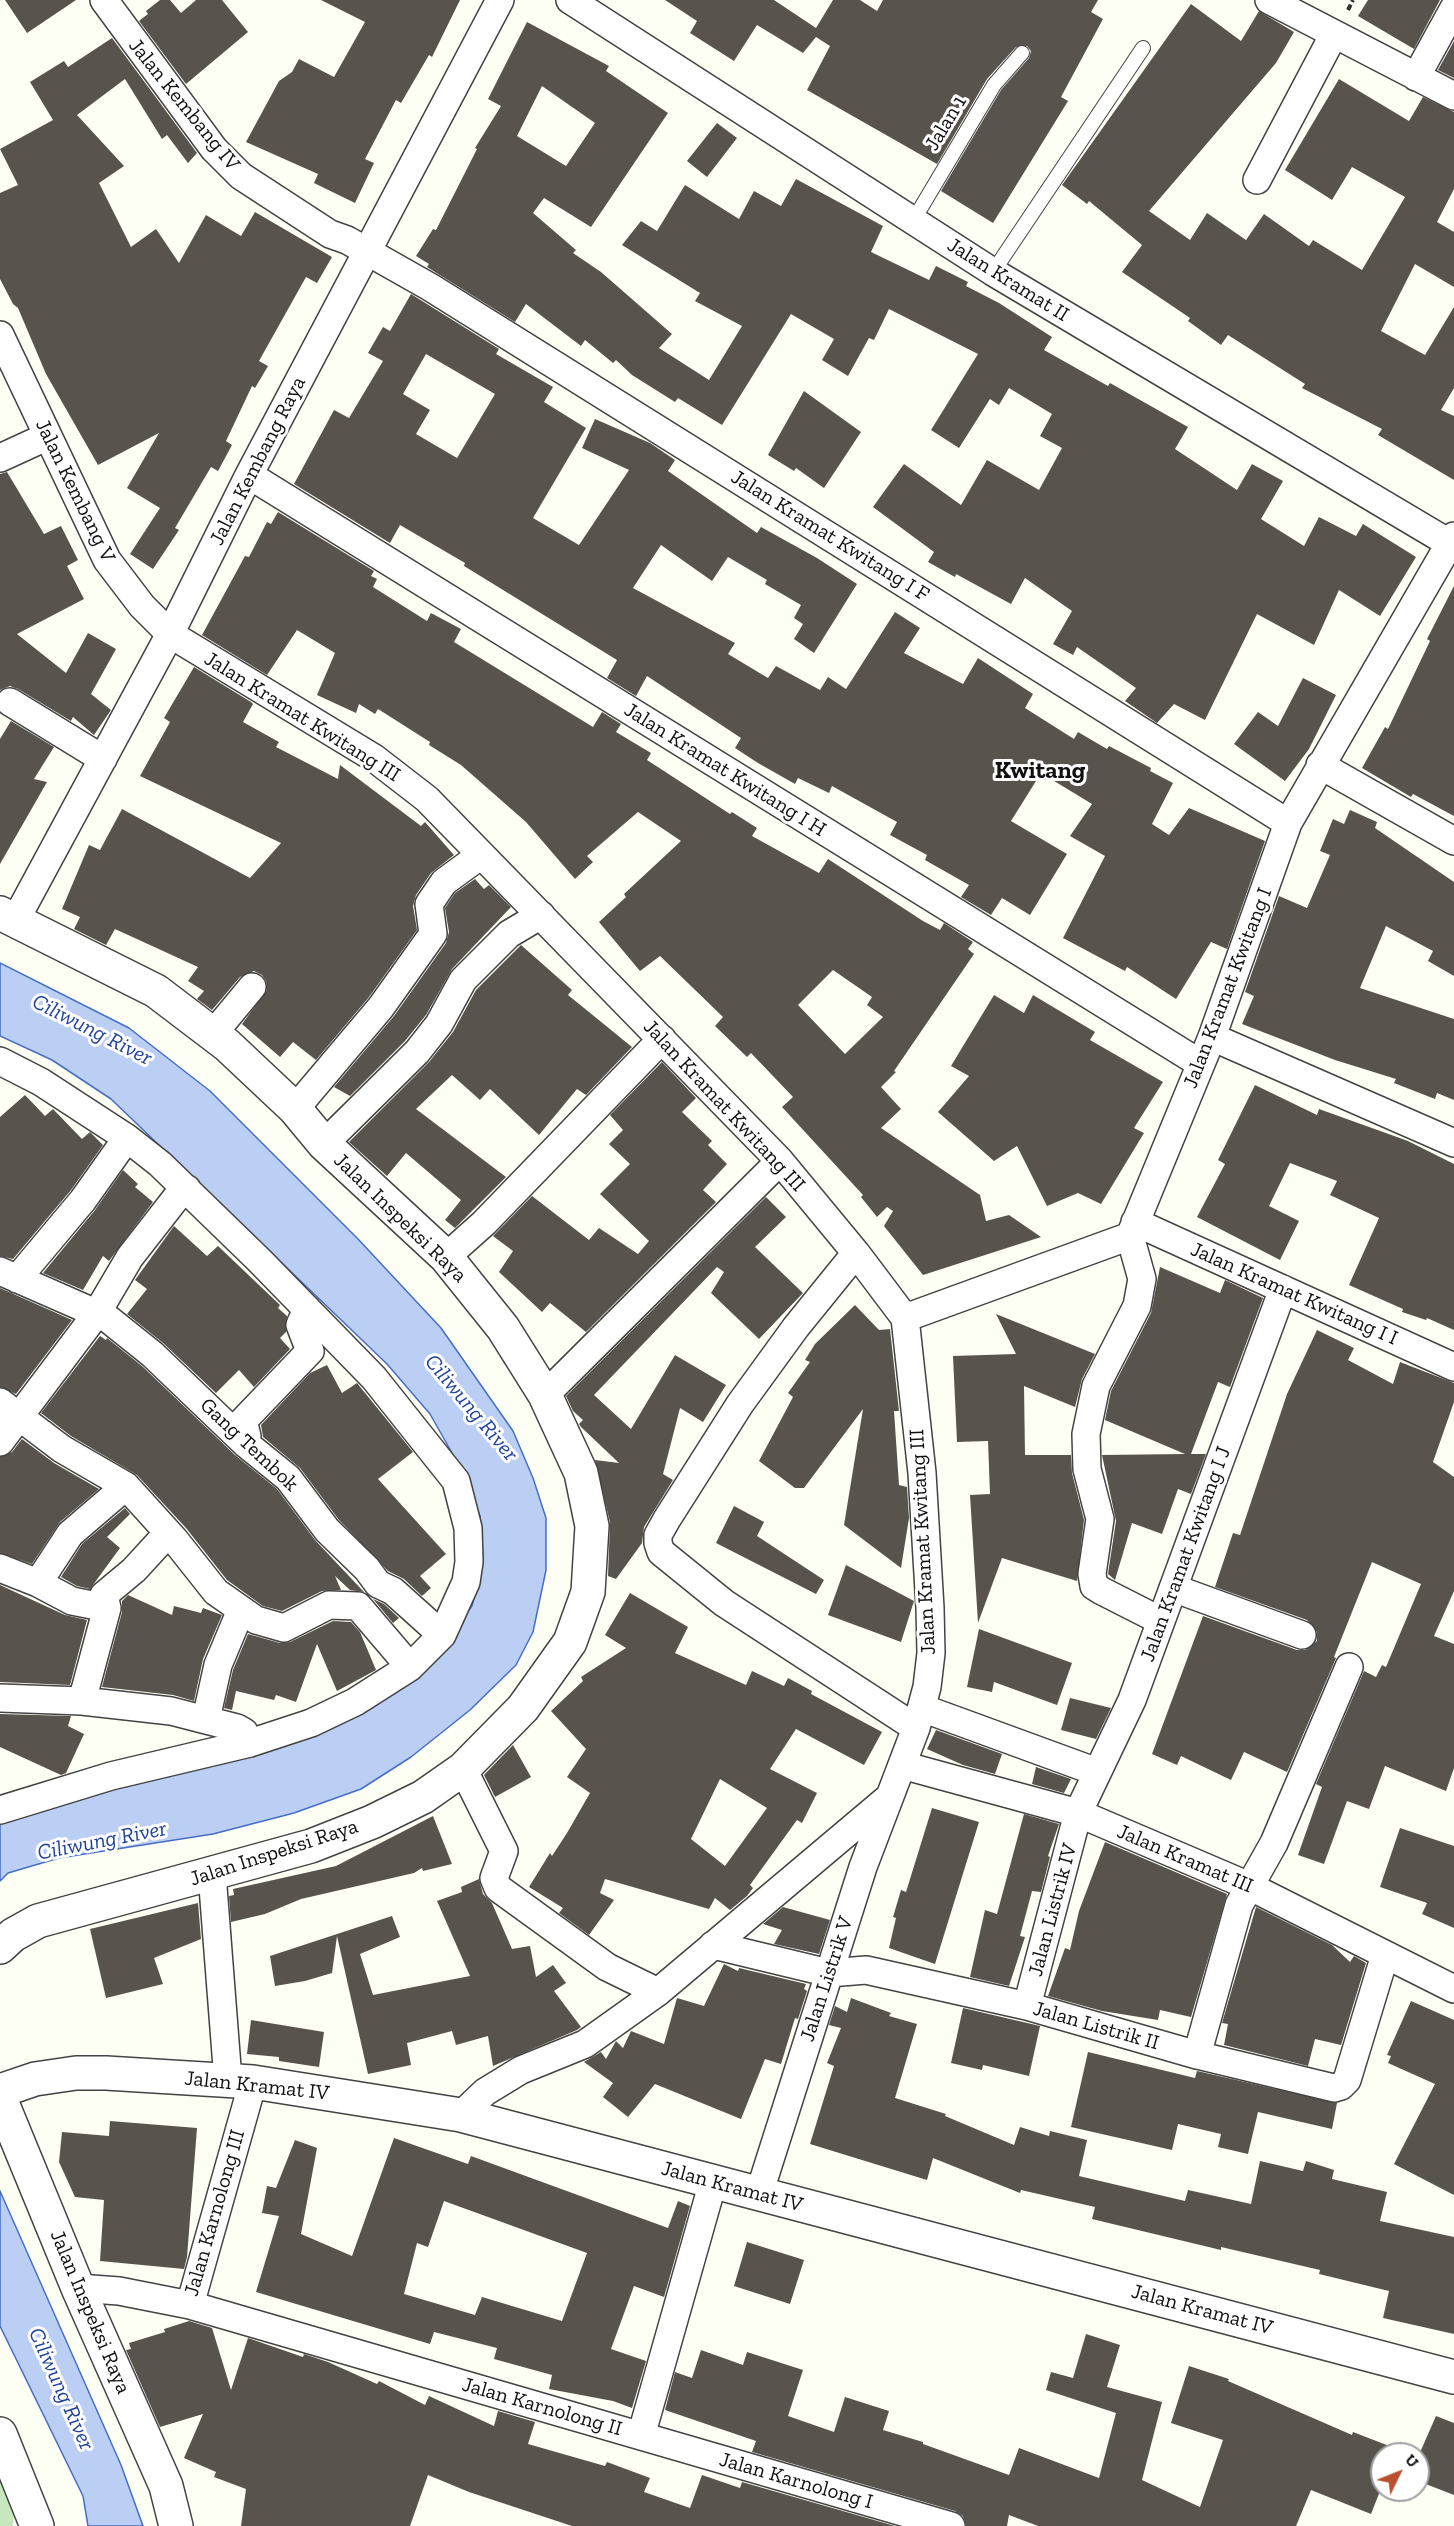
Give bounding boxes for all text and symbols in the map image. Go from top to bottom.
street label: Jalan Kembang IV [123,34,245,176]
street label: Jalan 1 [920,91,972,155]
street label: Jalan Kramat II [943,233,1073,327]
street label: Jalan Kembang Raya [205,372,311,550]
street label: Jalan Kembang V [29,415,121,567]
street label: Jalan Kramat Kwitang I F [726,465,934,607]
street label: Jalan Kramat Kwitang III [199,646,405,788]
street label: Jalan Kramat Kwitang I H [619,698,831,842]
district label: Kwitang [995,757,1085,785]
street label: Jalan Kramat Kwitang I [1178,884,1278,1092]
water label: Ciliwung River [28,988,156,1072]
street label: Jalan Kramat Kwitang III [638,1015,810,1197]
street label: Jalan Inspeksi Raya [328,1148,472,1288]
street label: Jalan Kramat Kwitang I I [1187,1237,1401,1351]
water label: Ciliwung River [419,1349,523,1467]
street label: Gang Tembok [195,1393,303,1497]
street label: Jalan Kramat Kwitang III [905,1428,941,1656]
street label: Jalan Kramat Kwitang I J [1135,1443,1237,1665]
street label: Jalan Inspeksi Raya [187,1814,361,1892]
water label: Ciliwung River [35,1816,169,1866]
street label: Jalan Kramat III [1113,1819,1257,1899]
street label: Jalan Listrik IV [1023,1841,1083,1979]
street label: Jalan Listrik V [795,1913,859,2045]
street label: Jalan Listrik II [1030,1996,1162,2056]
street label: Jalan Kramat IV [183,2066,331,2106]
street label: Jalan Karnolong III [179,2127,251,2299]
street label: Jalan Kramat IV [659,2156,805,2218]
street label: Jalan Inspeksi Raya [44,2226,136,2398]
street label: Jalan Kramat IV [1129,2279,1275,2341]
water label: Ciliwung River [22,2324,100,2454]
street label: Jalan Karnolong II [459,2372,625,2442]
north arrow [1370,2442,1430,2502]
street label: Jalan Karnolong I [716,2447,876,2515]
text: U [1401,2450,1423,2471]

